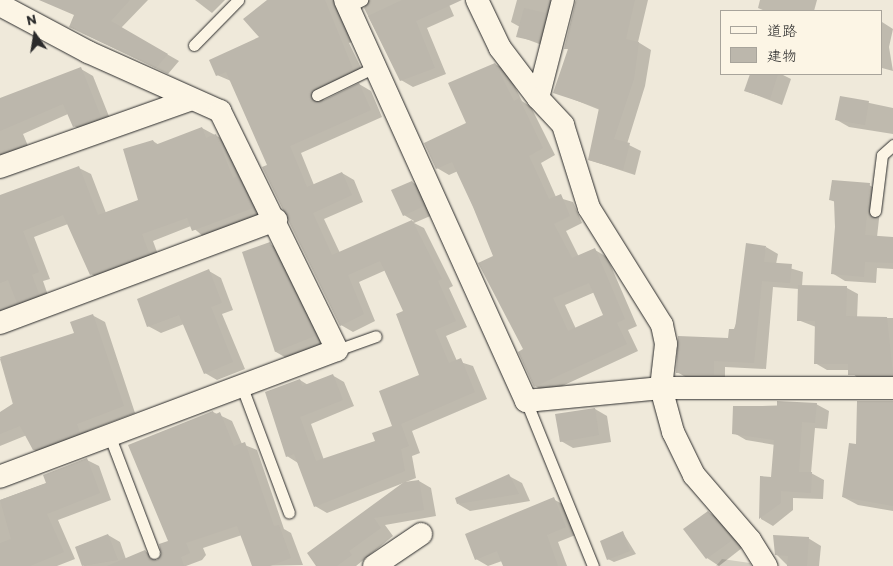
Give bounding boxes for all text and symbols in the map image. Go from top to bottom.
north arrow [10,10,60,60]
legend [720,10,883,75]
text: N [25,11,38,29]
text: 道路 [767,22,797,40]
text: 建物 [767,47,797,65]

